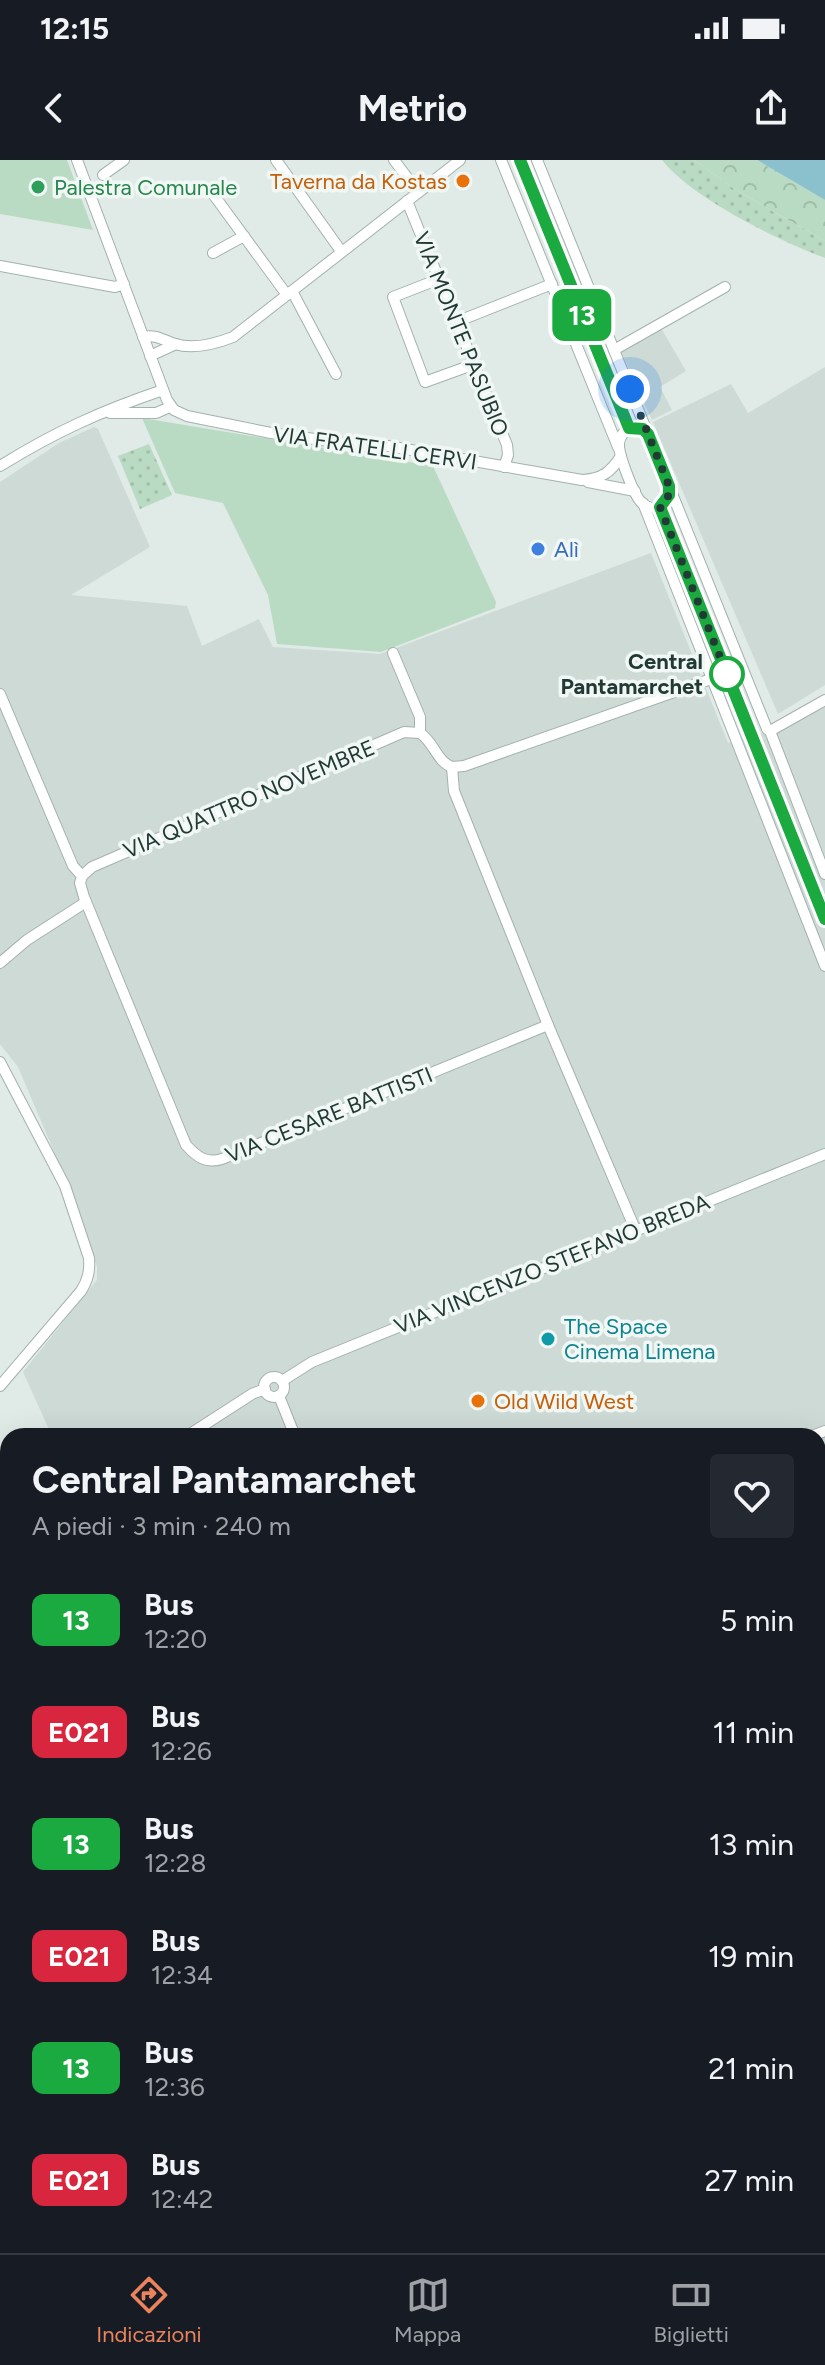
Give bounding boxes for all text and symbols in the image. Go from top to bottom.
text: 12:15 [40,10,109,47]
icon: back [32,86,76,130]
icon: share [749,86,793,130]
text: Metrio [358,87,467,130]
place label: Taverna da Kostas [270,168,447,195]
marker: Taverna da Kostas [454,172,472,190]
place label: Palestra Comunale [54,174,237,201]
marker: Palestra Comunale [29,178,47,196]
street label: VIA MONTE PASUBIO [408,228,514,440]
line badge: 13 [546,289,618,341]
text: 13 [568,298,596,332]
your location [610,369,650,409]
street label: VIA FRATELLI CERVI [272,420,478,476]
place label: Alì [554,536,579,563]
marker: Alì [529,540,547,558]
place label: Central Pantamarchet [561,648,703,700]
marker: Central Pantamarchet [710,657,744,691]
street label: VIA QUATTRO NOVEMBRE [119,734,379,864]
street label: VIA CESARE BATTISTI [222,1061,436,1169]
street label: VIA VINCENZO STEFANO BREDA [390,1188,714,1340]
place label: The Space Cinema Limena [564,1313,715,1365]
marker: The Space Cinema Limena [539,1330,557,1348]
place label: Old Wild West [494,1388,634,1415]
marker: Old Wild West [469,1392,487,1410]
button: heart [710,1454,794,1538]
text: Central Pantamarchet [32,1457,417,1503]
text: A piedi · 3 min · 240 m [32,1510,291,1542]
text: Bus [144,1586,193,1623]
text: 5 min [720,1602,794,1639]
text: 13 [62,1603,90,1637]
text: 12:20 [144,1623,207,1655]
text: Bus [151,1698,200,1735]
text: 11 min [713,1714,794,1751]
text: E021 [48,1715,111,1749]
text: 12:26 [151,1735,212,1767]
text: Bus [144,1810,193,1847]
text: 13 min [709,1826,794,1863]
text: 13 [62,1827,90,1861]
text: 12:28 [144,1847,206,1879]
text: Bus [151,1922,200,1959]
text: 19 min [708,1938,794,1975]
text: E021 [48,1939,111,1973]
text: 12:34 [151,1959,213,1991]
text: Bus [144,2034,193,2071]
text: 21 min [708,2050,794,2087]
text: 13 [62,2051,90,2085]
text: 12:36 [144,2071,205,2103]
text: Bus [151,2146,200,2183]
text: 27 min [704,2162,794,2199]
text: E021 [48,2163,111,2197]
text: 12:42 [151,2183,213,2215]
tab: Indicazioni [96,2273,202,2348]
tab: Mappa [394,2273,461,2348]
tab: Biglietti [654,2273,729,2348]

